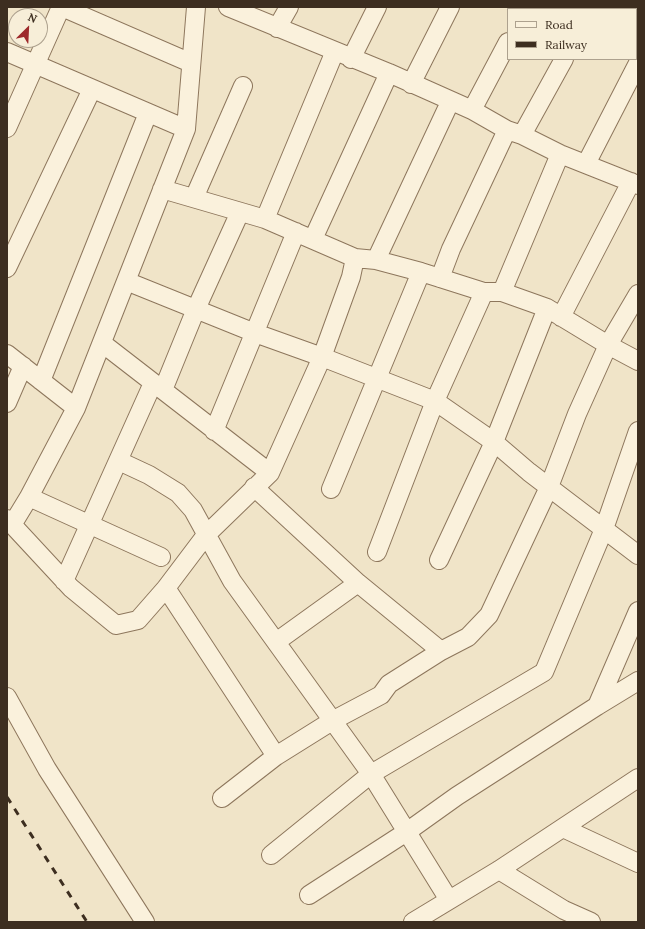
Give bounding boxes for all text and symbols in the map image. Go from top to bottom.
north arrow [8,8,48,48]
legend [507,8,637,60]
text: N [26,10,39,26]
text: Road [545,17,573,32]
text: Railway [545,37,587,52]

